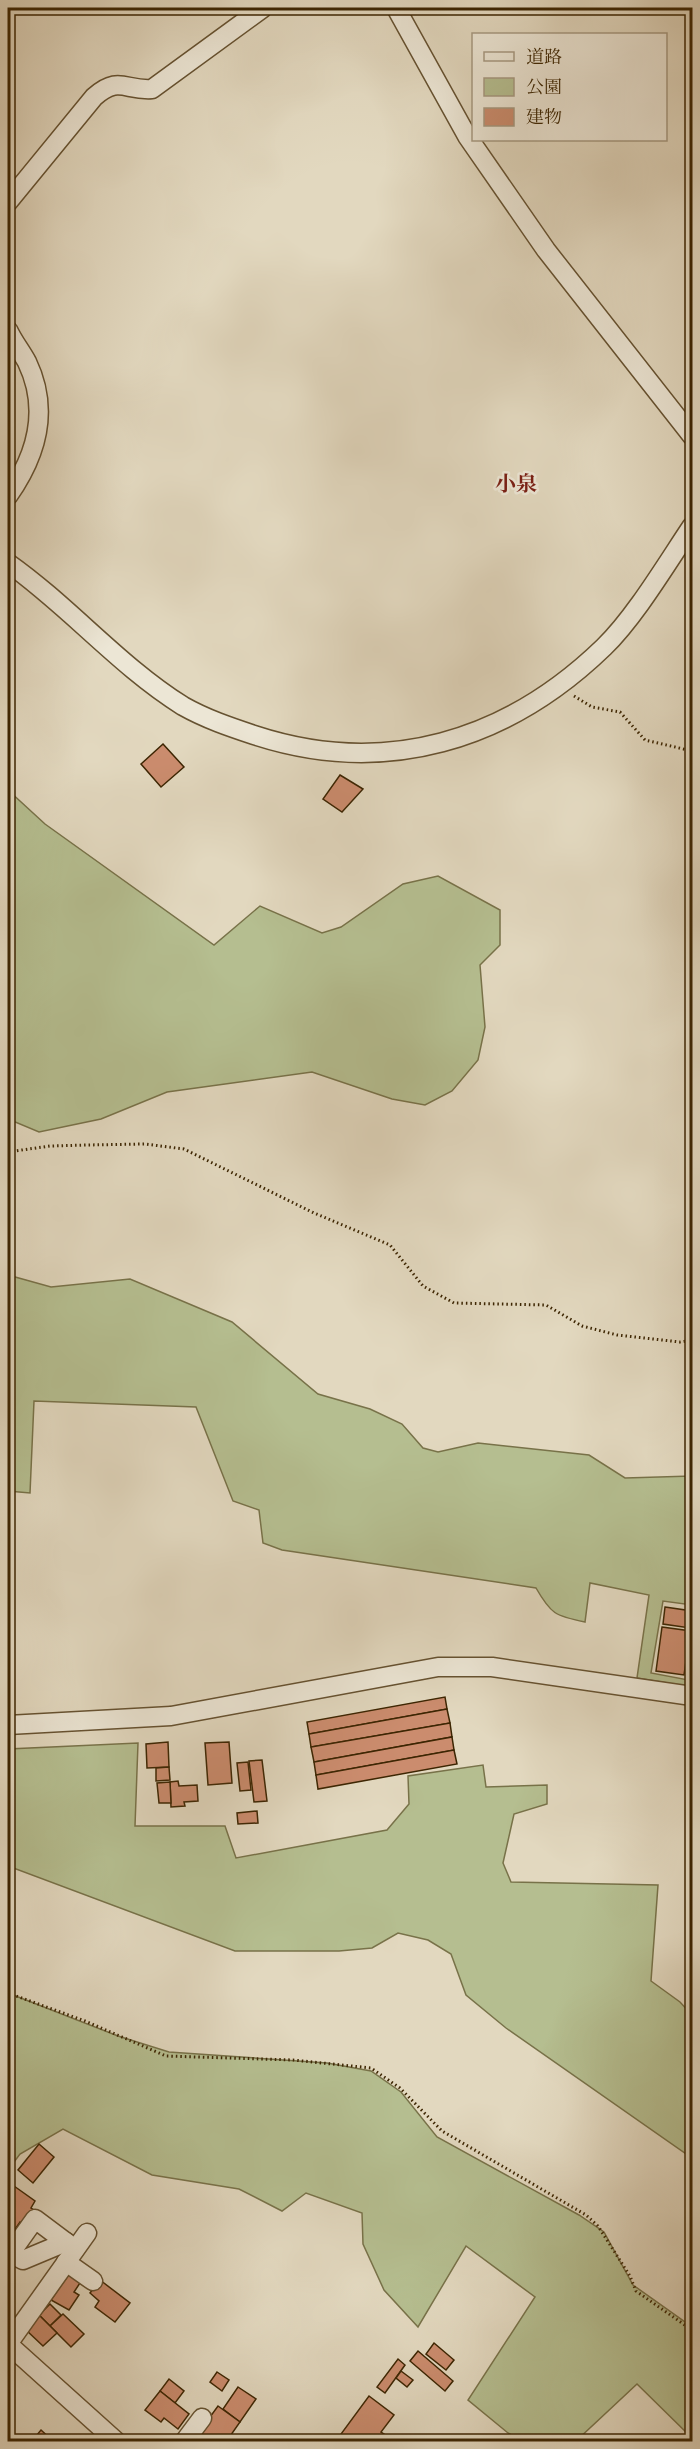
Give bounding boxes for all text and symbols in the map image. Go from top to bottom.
legend [472,33,667,141]
text: 道路 [526,47,562,68]
text: 公園 [526,77,562,98]
text: 建物 [526,107,562,128]
district label: 小泉 [495,472,537,496]

